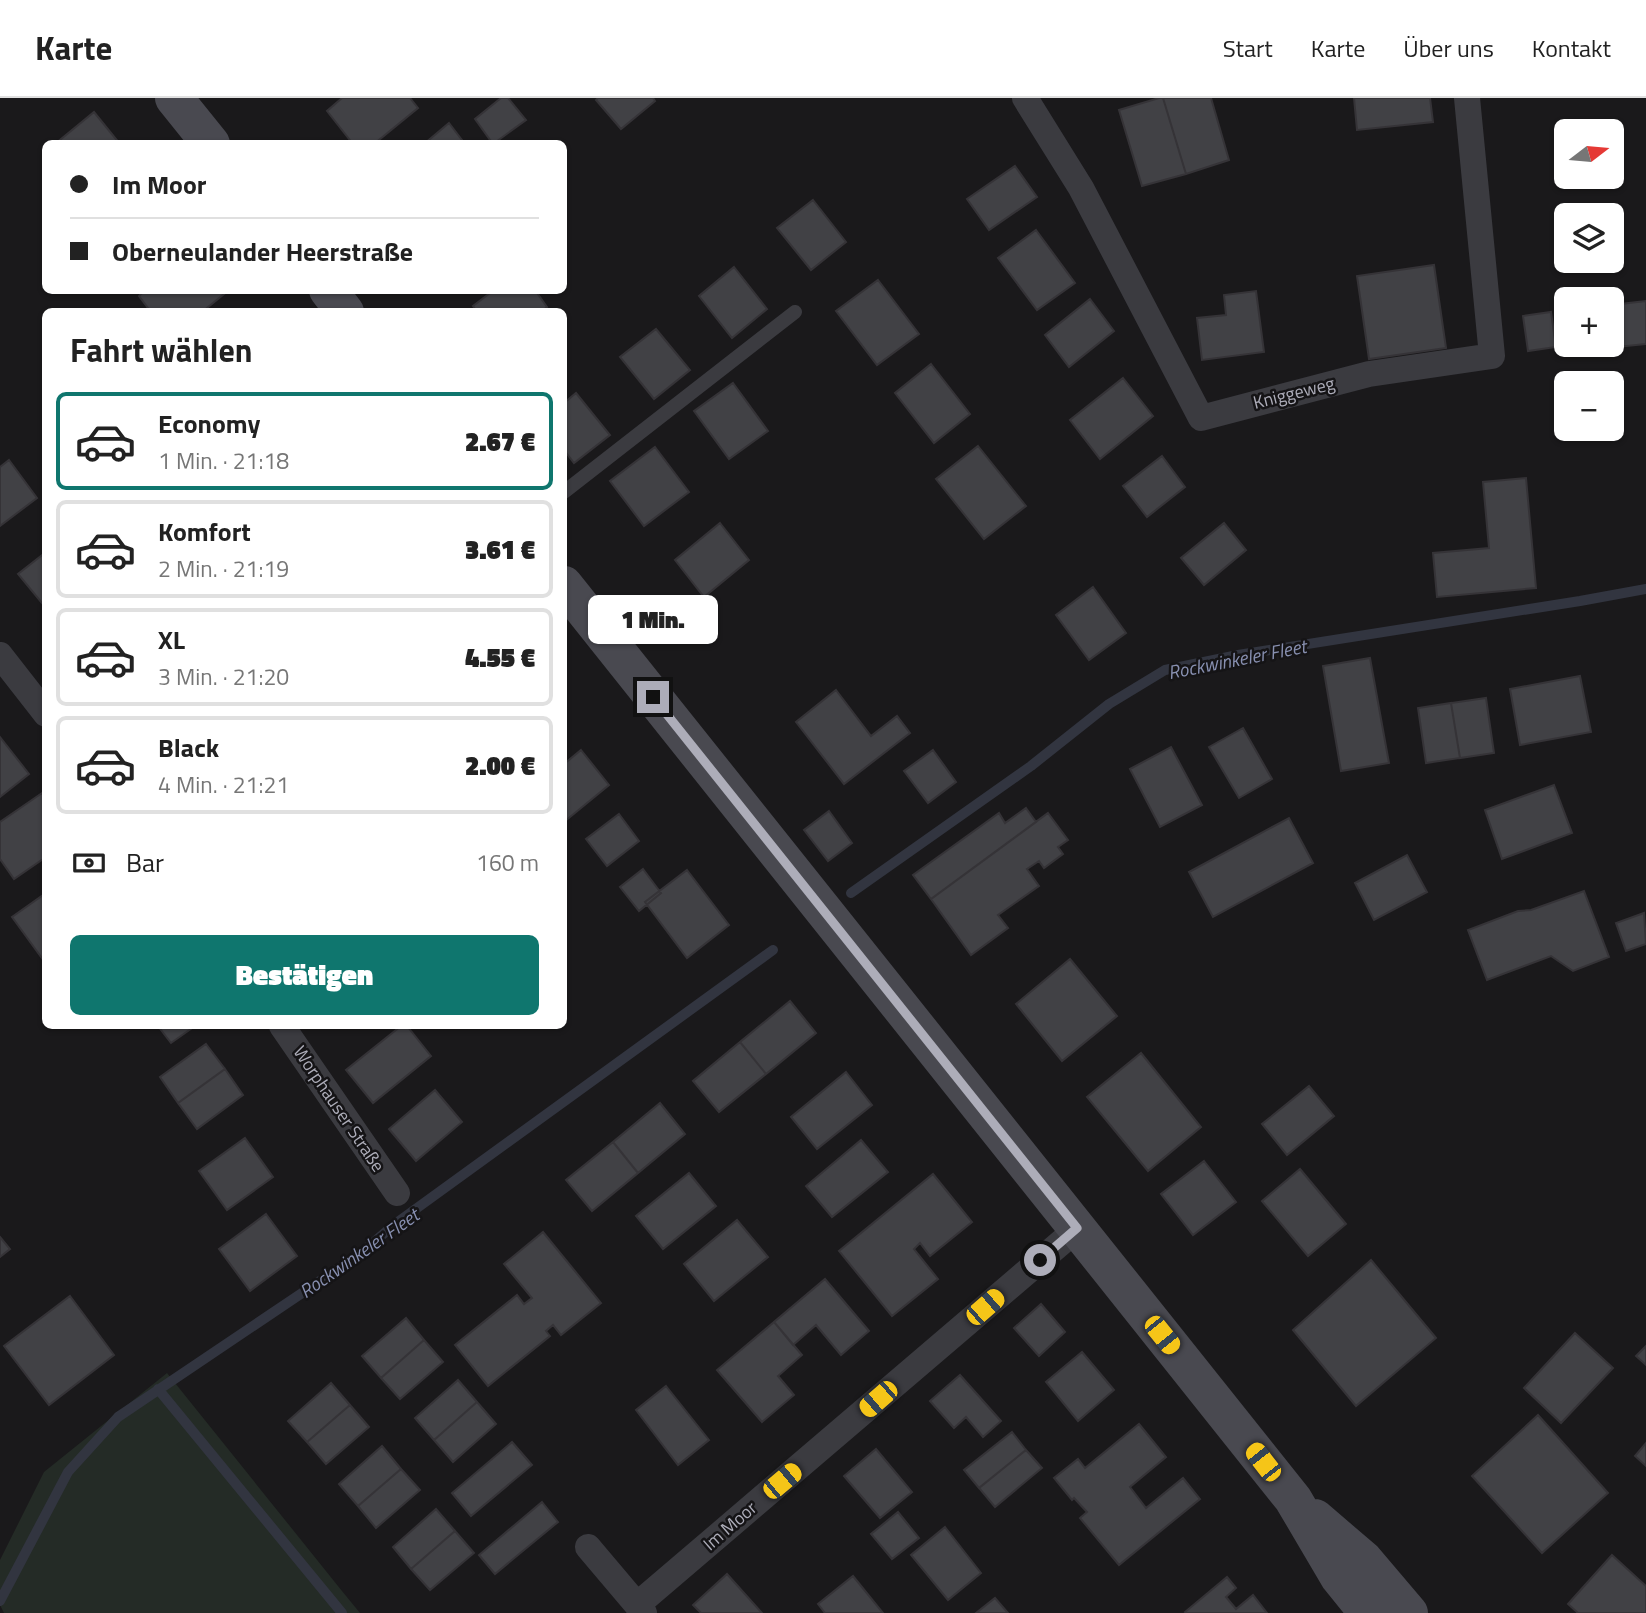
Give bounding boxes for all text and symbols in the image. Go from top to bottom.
text: Karte [35,23,112,73]
text: Start [1223,30,1273,66]
text: Karte [1311,30,1365,66]
text: Über uns [1403,30,1494,66]
text: Kontakt [1532,30,1611,66]
north arrow [1554,119,1624,189]
map controls [1554,119,1624,441]
text: Im Moor [112,165,206,204]
button: layers [1554,203,1624,273]
text: Oberneulander Heerstraße [112,232,413,271]
button: + [1554,287,1624,357]
text: Fahrt wählen [70,326,253,374]
street label: Kniggeweg [1250,369,1338,416]
button: − [1554,371,1624,441]
text: Economy [158,404,260,443]
icon: car [74,410,137,473]
text: 2.67 € [465,422,535,461]
text: 1 Min. · 21:18 [158,443,289,478]
text: Komfort [158,512,251,551]
icon: car [74,518,137,581]
text: 3.61 € [465,530,535,569]
text: 2 Min. · 21:19 [158,551,289,586]
callout: 1 Min. [588,596,718,644]
text: 1 Min. [621,602,685,637]
text: XL [158,620,185,659]
icon: car [74,626,137,689]
water label: Rockwinkeler Fleet [1165,631,1310,686]
text: 4.55 € [465,638,535,677]
text: 3 Min. · 21:20 [158,659,289,694]
route end [637,681,669,713]
text: Black [158,728,219,767]
icon: car [74,734,137,797]
text: 2.00 € [465,746,535,785]
text: 4 Min. · 21:21 [158,767,289,802]
text: Bar [126,843,164,882]
icon: cash [70,844,108,882]
text: 160 m [476,845,539,880]
button: Bestätigen [70,935,539,1015]
street label: Worphauser Straße [287,1040,392,1177]
water label: Rockwinkeler Fleet [293,1199,426,1305]
route start [1024,1244,1056,1276]
car [963,1285,1008,1329]
car [1141,1312,1184,1358]
car [856,1377,901,1421]
car [1242,1439,1285,1485]
car [760,1459,805,1503]
street label: Im Moor [697,1495,763,1557]

